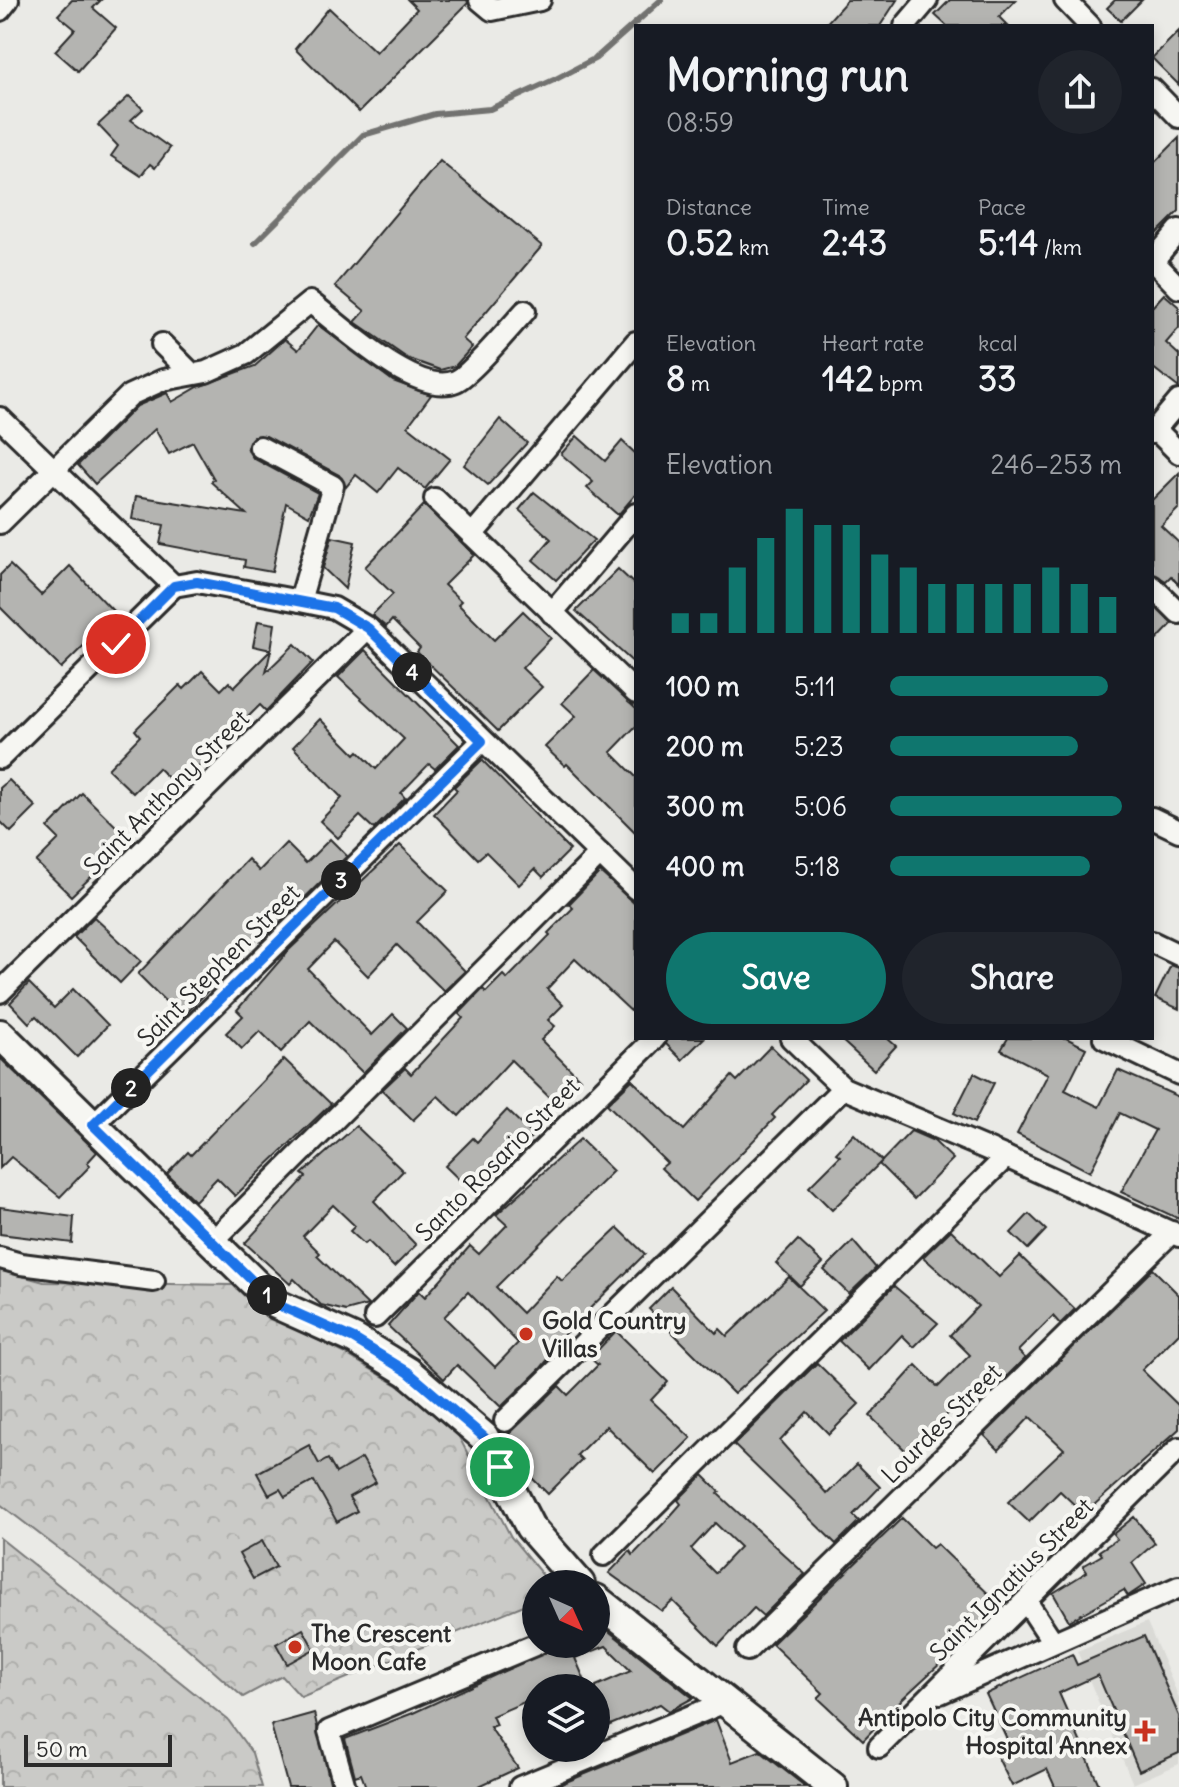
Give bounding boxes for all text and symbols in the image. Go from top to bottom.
text: Morning run [666,48,909,103]
button: share [1038,50,1122,134]
text: 08:59 [666,106,734,139]
text: Distance [666,193,752,221]
text: Time [822,193,870,221]
text: Pace [978,193,1026,221]
text: 0.52 [666,221,734,264]
text: 2:43 [822,221,887,264]
text: 5:14 [978,221,1038,264]
text: km [734,233,769,261]
text: /km [1038,233,1082,261]
text: Elevation [666,329,756,357]
text: Heart rate [822,329,924,357]
text: kcal [978,329,1018,357]
text: 8 [666,357,686,400]
text: 142 [822,357,874,400]
text: 33 [978,357,1017,400]
text: m [686,369,710,397]
text: bpm [874,369,923,397]
text: Elevation [666,448,773,481]
text: 246–253 m [990,448,1122,481]
pin [82,610,150,678]
icon: check [94,622,138,666]
pin: 4 [392,652,432,692]
text: 4 [406,658,418,686]
text: 100 m [666,670,740,703]
text: 5:11 [794,670,835,703]
street label: Saint Anthony Street [77,703,255,881]
text: 200 m [666,730,743,763]
text: 5:23 [794,730,844,763]
text: 300 m [666,790,744,823]
text: 5:06 [794,790,847,823]
text: 400 m [666,850,744,883]
text: 5:18 [794,850,840,883]
pin: 3 [321,860,361,900]
text: 3 [335,866,347,894]
street label: Saint Stephen Street [130,877,306,1053]
button: Save [666,932,886,1024]
button: Share [902,932,1122,1024]
pin: 2 [111,1068,151,1108]
street label: Santo Rosario Street [409,1071,585,1247]
text: 2 [125,1074,137,1102]
pin: 1 [247,1275,287,1315]
text: 1 [263,1281,271,1309]
place label: Gold Country Villas [542,1305,686,1363]
marker: Gold Country Villas [517,1325,535,1343]
street label: Lourdes Street [875,1357,1007,1489]
pin [466,1433,534,1501]
icon: arrive [478,1445,522,1489]
street label: Saint Ignatius Street [923,1491,1099,1667]
north arrow [522,1570,610,1658]
map controls [522,1570,610,1762]
place label: The Crescent Moon Cafe [311,1618,452,1676]
marker: The Crescent Moon Cafe [286,1638,304,1656]
button: layers [522,1674,610,1762]
place label: Antipolo City Community Hospital Annex [858,1702,1127,1760]
marker: Antipolo City Community Hospital Annex [1134,1720,1156,1742]
scale bar [24,1731,172,1767]
text: 50 m [36,1735,88,1763]

